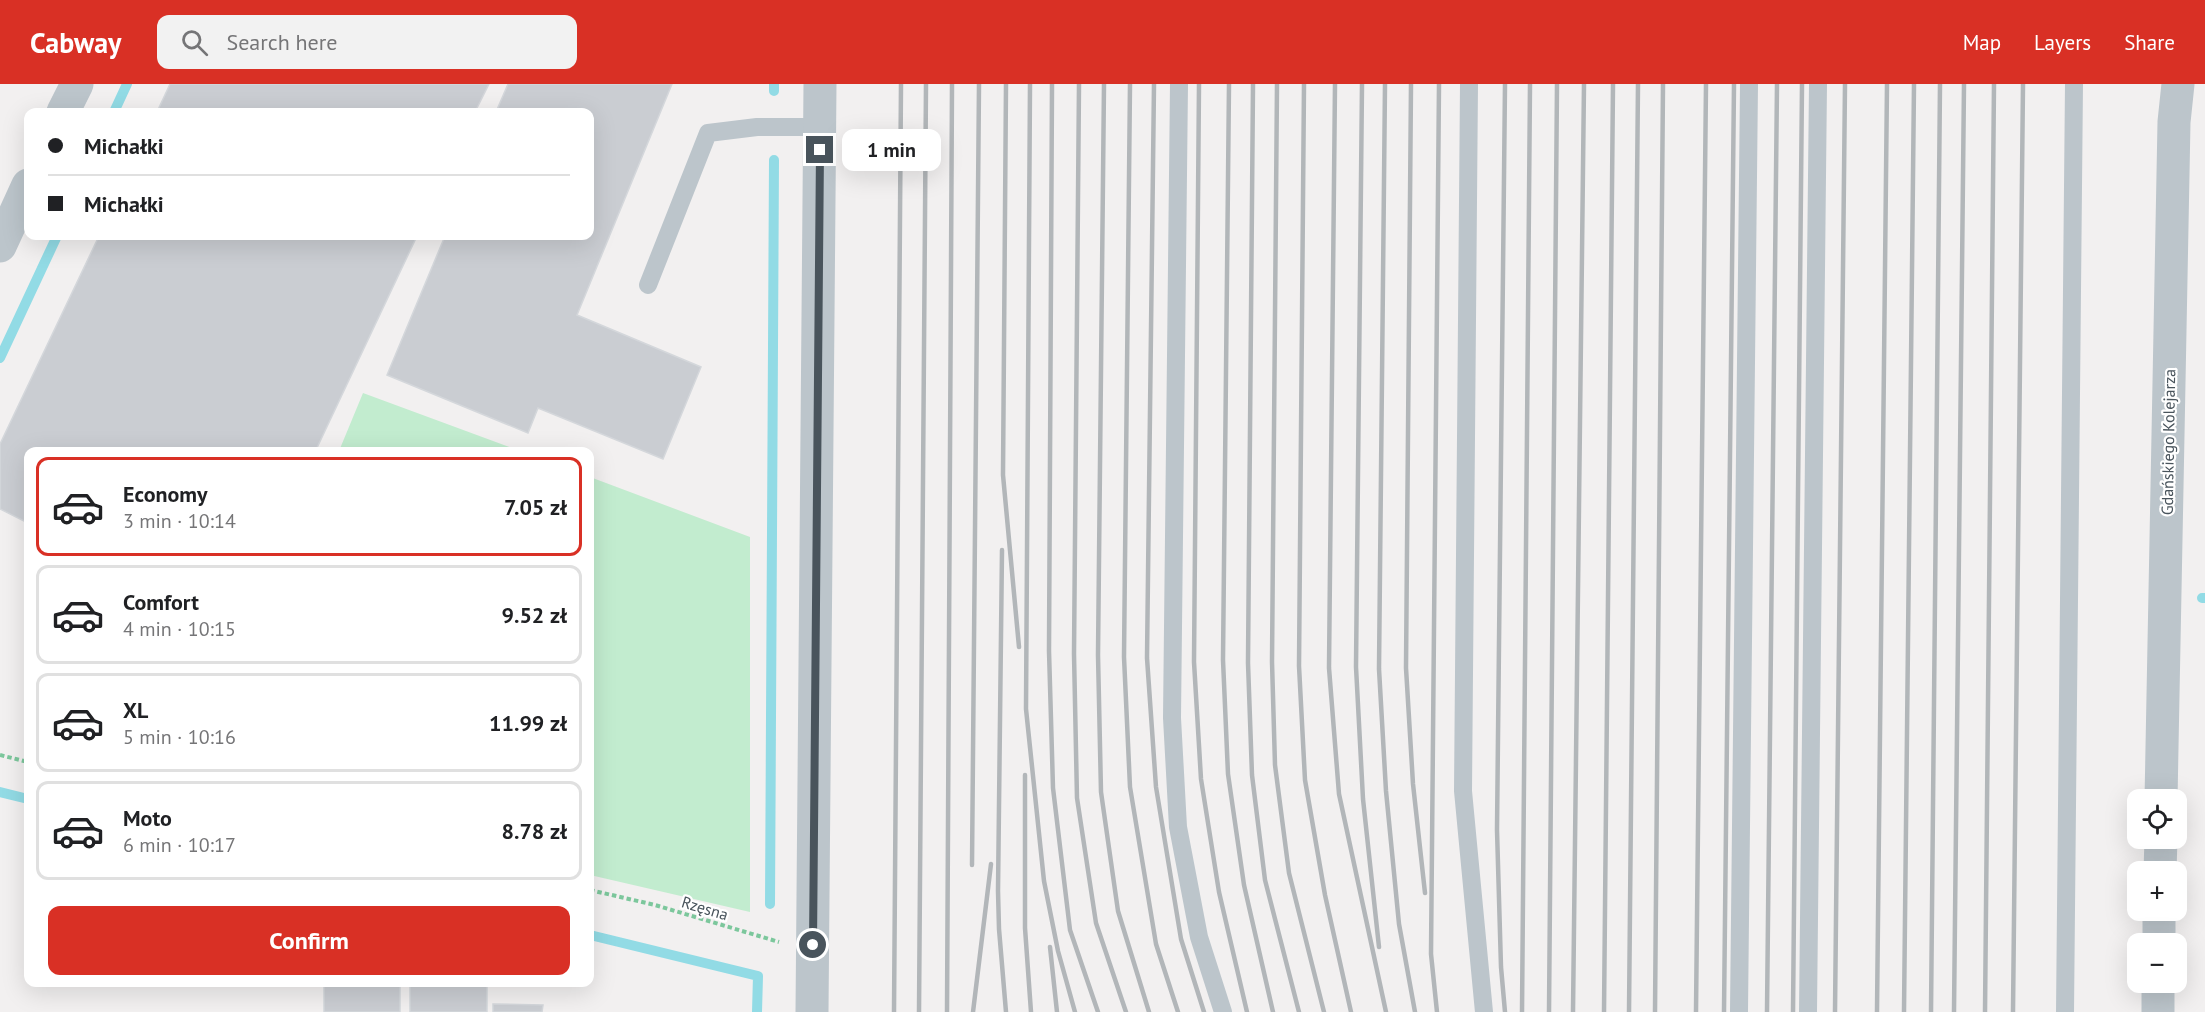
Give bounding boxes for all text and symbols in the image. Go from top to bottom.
search box [157,15,577,69]
text: Cabway [30,24,121,61]
icon: search [178,26,211,59]
text: Search here [226,28,337,56]
text: Map [1963,29,2001,56]
text: Layers [2034,29,2091,56]
text: Share [2124,29,2175,56]
callout: 1 min [841,129,940,171]
text: Michałki [84,132,164,160]
route end [806,136,833,163]
text: 1 min [867,137,916,163]
text: Michałki [84,190,164,218]
street label: Gdańskiego Kolejarza [2157,369,2179,515]
icon: car [51,480,105,534]
text: Economy [123,480,207,508]
text: 7.05 zł [504,493,567,521]
text: 3 min · 10:14 [123,508,236,534]
icon: car [51,588,105,642]
text: Comfort [123,588,199,616]
text: 9.52 zł [502,601,567,629]
text: 4 min · 10:15 [123,616,236,642]
icon: car [51,696,105,750]
text: XL [123,696,148,724]
text: 11.99 zł [489,709,567,737]
text: 5 min · 10:16 [123,724,236,750]
map controls [2127,789,2187,993]
button: locate [2127,789,2187,849]
icon: car [51,804,105,858]
text: Moto [123,804,172,832]
text: 8.78 zł [502,817,567,845]
text: 6 min · 10:17 [123,832,236,858]
button: + [2127,861,2187,921]
street label: Rzęsna [679,891,731,925]
button: Confirm [48,906,570,975]
route start [799,931,826,958]
button: − [2127,933,2187,993]

